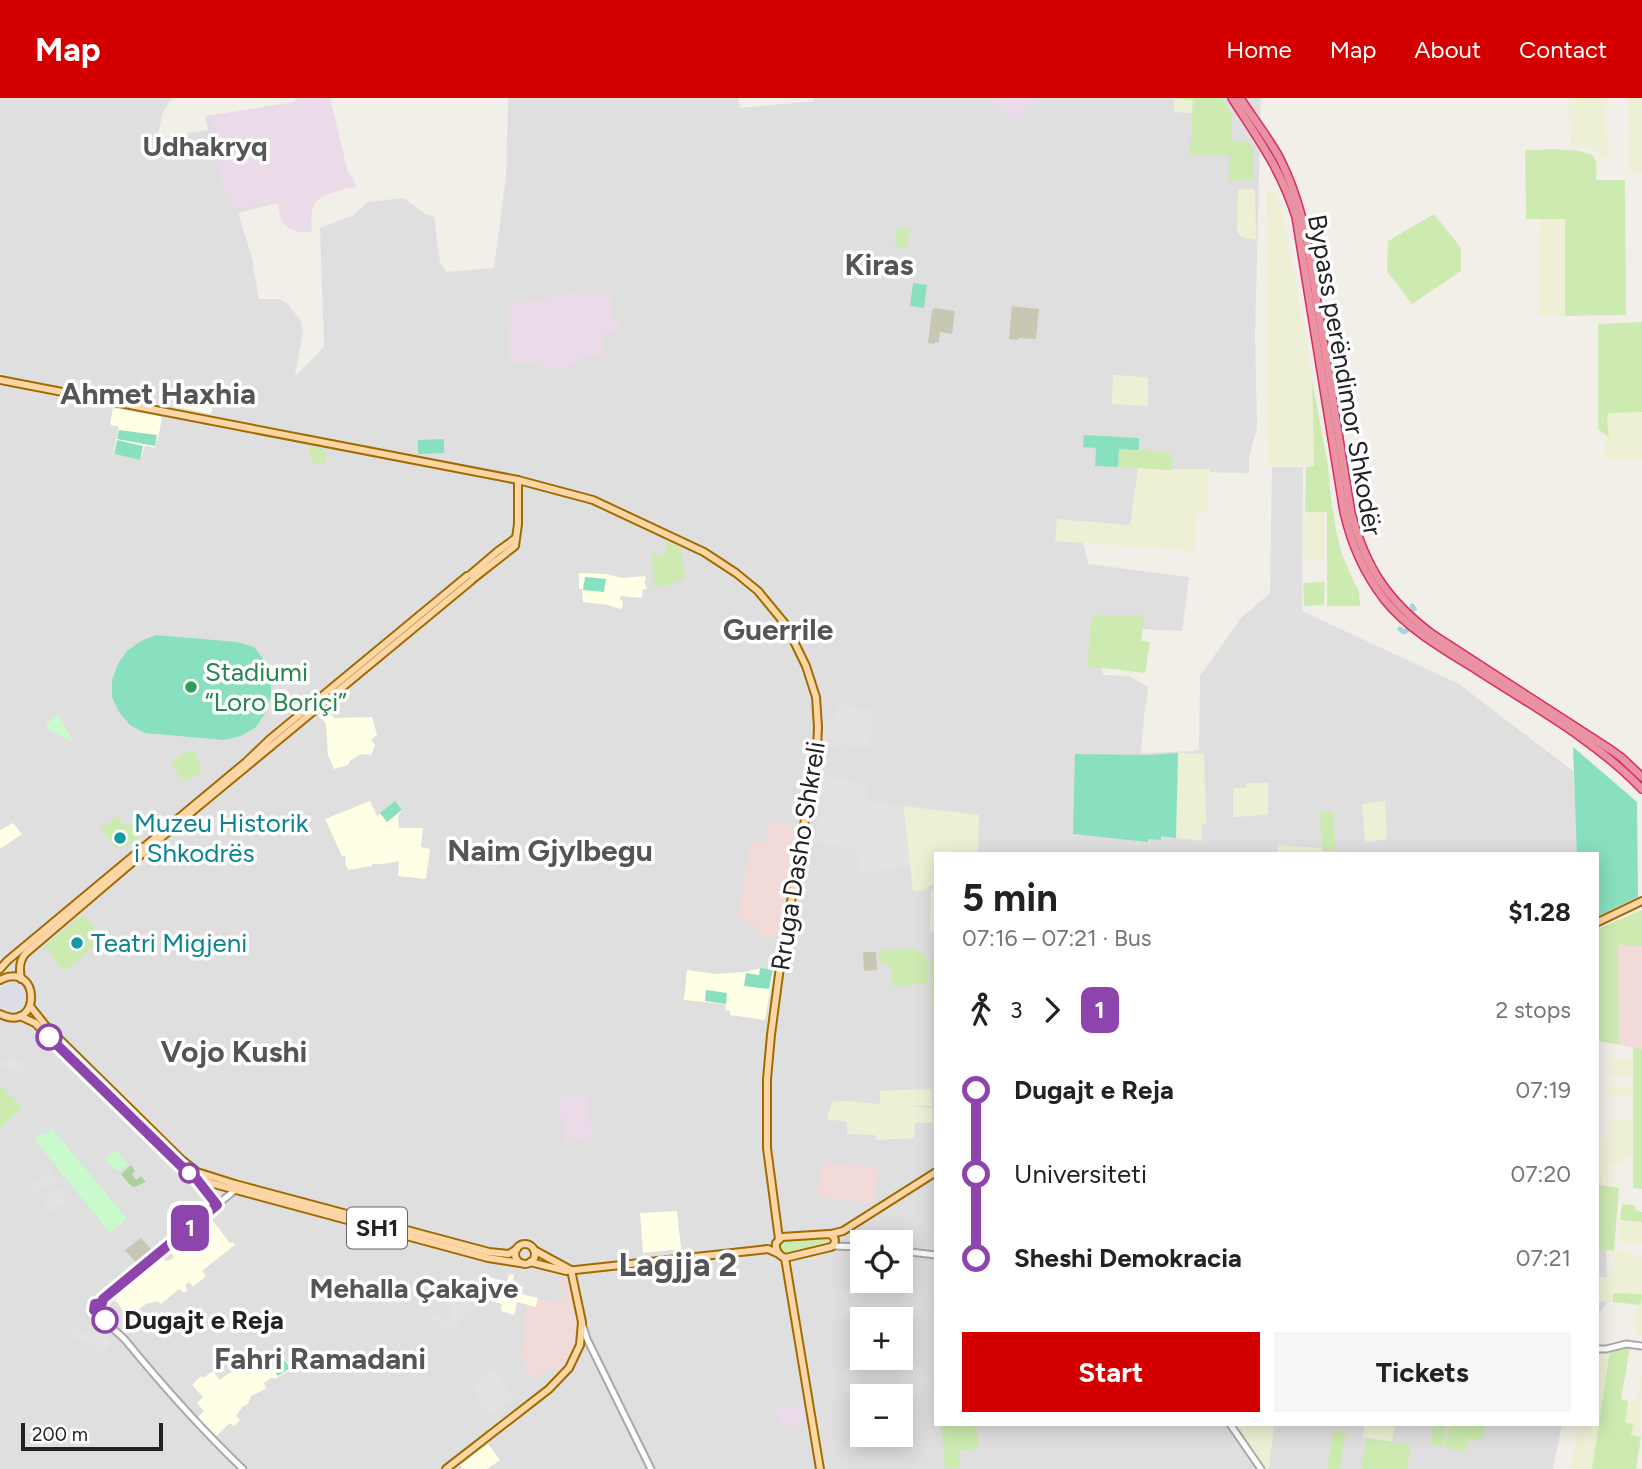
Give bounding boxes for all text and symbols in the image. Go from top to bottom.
text: Map [35,30,101,69]
text: Home [1226,35,1292,64]
text: Map [1330,35,1376,64]
text: About [1414,35,1481,64]
text: Contact [1519,35,1607,64]
district label: Udhakryq [142,129,268,163]
street label: Bypass perëndimor Shkodër [1301,212,1389,538]
district label: Kiras [844,246,914,283]
district label: Ahmet Haxhia [60,375,256,412]
district label: Guerrile [723,611,834,648]
place label: Stadiumi “Loro Boriçi” [205,656,347,718]
marker: Stadiumi “Loro Boriçi” [183,679,199,695]
street label: Rruga Dasho Shkreli [764,739,832,973]
place label: Muzeu Historik i Shkodrës [134,807,309,869]
marker: Muzeu Historik i Shkodrës [112,830,128,846]
district label: Naim Gjylbegu [447,832,653,869]
text: 5 min [962,875,1058,921]
text: $1.28 [1508,896,1571,928]
text: 07:16 – 07:21 · Bus [962,924,1152,952]
place label: Teatri Migjeni [91,927,247,959]
marker: Teatri Migjeni [69,935,85,951]
icon: walk [962,991,1000,1029]
icon: forward [1033,991,1071,1029]
text: 1 [1095,995,1105,1024]
text: 3 [1010,996,1023,1024]
text: 2 stops [1495,996,1571,1024]
unlabelled marker [36,1024,62,1050]
district label: Vojo Kushi [161,1033,307,1070]
text: Dugajt e Reja [1014,1074,1174,1106]
text: 07:19 [1516,1076,1571,1104]
text: Universiteti [1014,1158,1147,1190]
text: 07:20 [1510,1160,1571,1188]
unlabelled marker [179,1163,199,1183]
line badge: 1 [167,1205,213,1251]
road number: SH1 [347,1208,407,1248]
text: 1 [185,1213,195,1242]
map controls [850,1230,913,1447]
button: locate [850,1230,913,1293]
text: Sheshi Demokracia [1014,1242,1242,1274]
text: 07:21 [1516,1244,1571,1272]
district label: Lagjja 2 [619,1245,737,1284]
district label: Mehalla Çakajve [309,1271,519,1305]
place label: Dugajt e Reja [124,1304,284,1336]
marker: Dugajt e Reja [92,1307,118,1333]
button: + [850,1307,913,1370]
button: Start [962,1332,1260,1412]
button: Tickets [1274,1332,1571,1412]
district label: Fahri Ramadani [214,1340,426,1377]
button: − [850,1384,913,1447]
scale bar [21,1420,163,1452]
text: 200 m [32,1423,88,1446]

